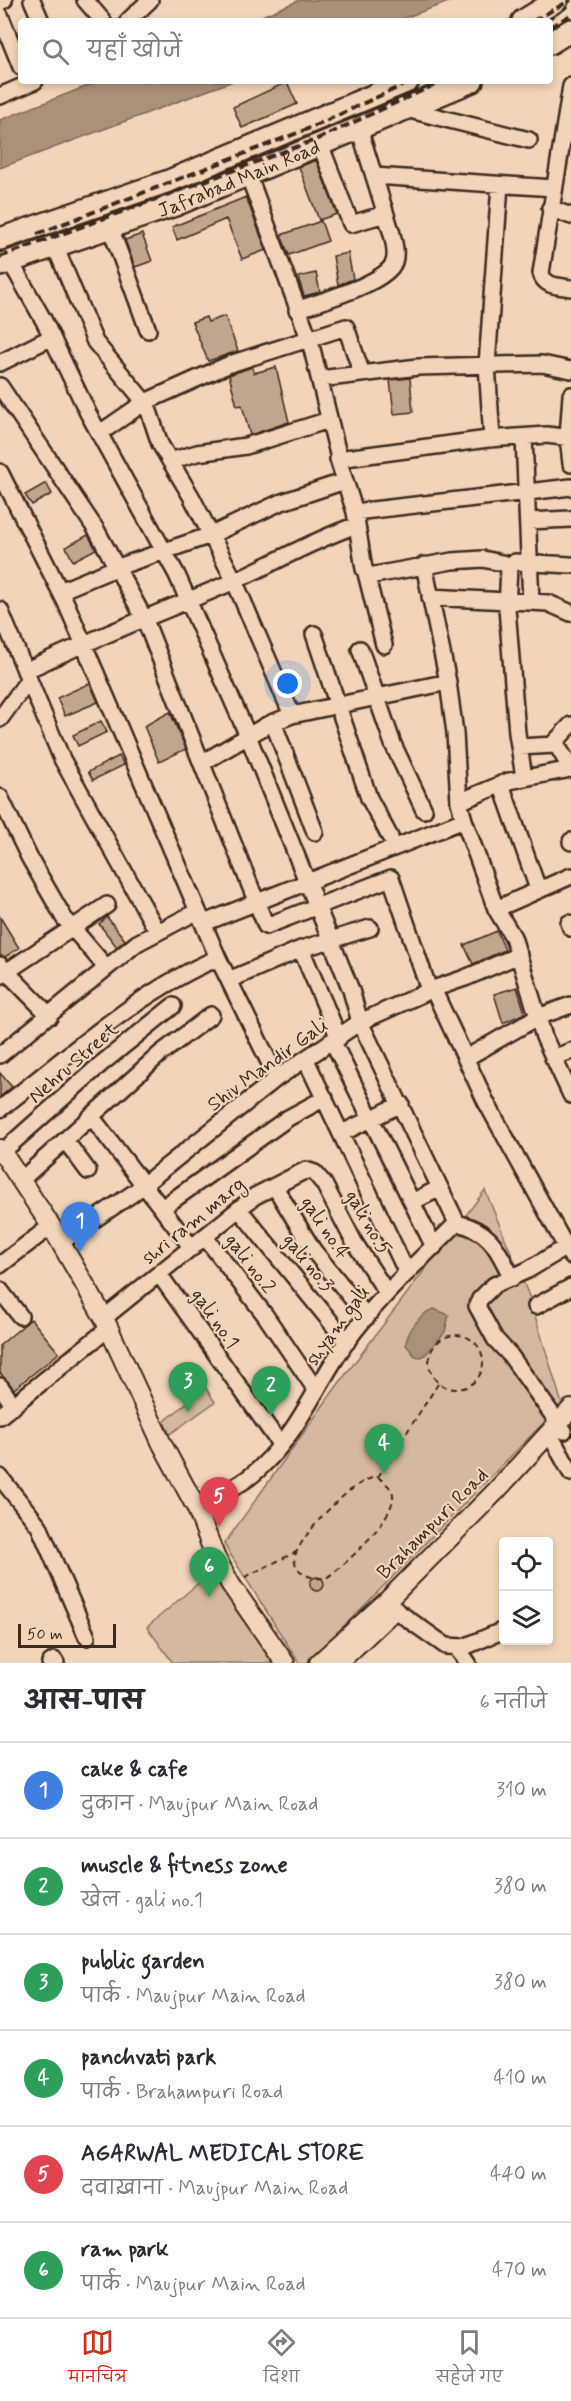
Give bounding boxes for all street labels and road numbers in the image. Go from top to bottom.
street label: Jafrabad Main Road [154,134,324,225]
street label: Shiv Mandir Gali [202,1012,334,1118]
street label: Nehru Street [23,1016,125,1110]
street label: shri ram marg [137,1171,252,1272]
street label: gali no.5 [338,1185,397,1260]
street label: gali no.4 [294,1191,356,1265]
street label: gali no.2 [218,1228,281,1300]
street label: gali no.3 [276,1228,340,1298]
street label: shyam gali [300,1280,377,1372]
street label: gali no.1 [184,1283,245,1354]
street label: Brahampuri Road [371,1462,495,1586]

